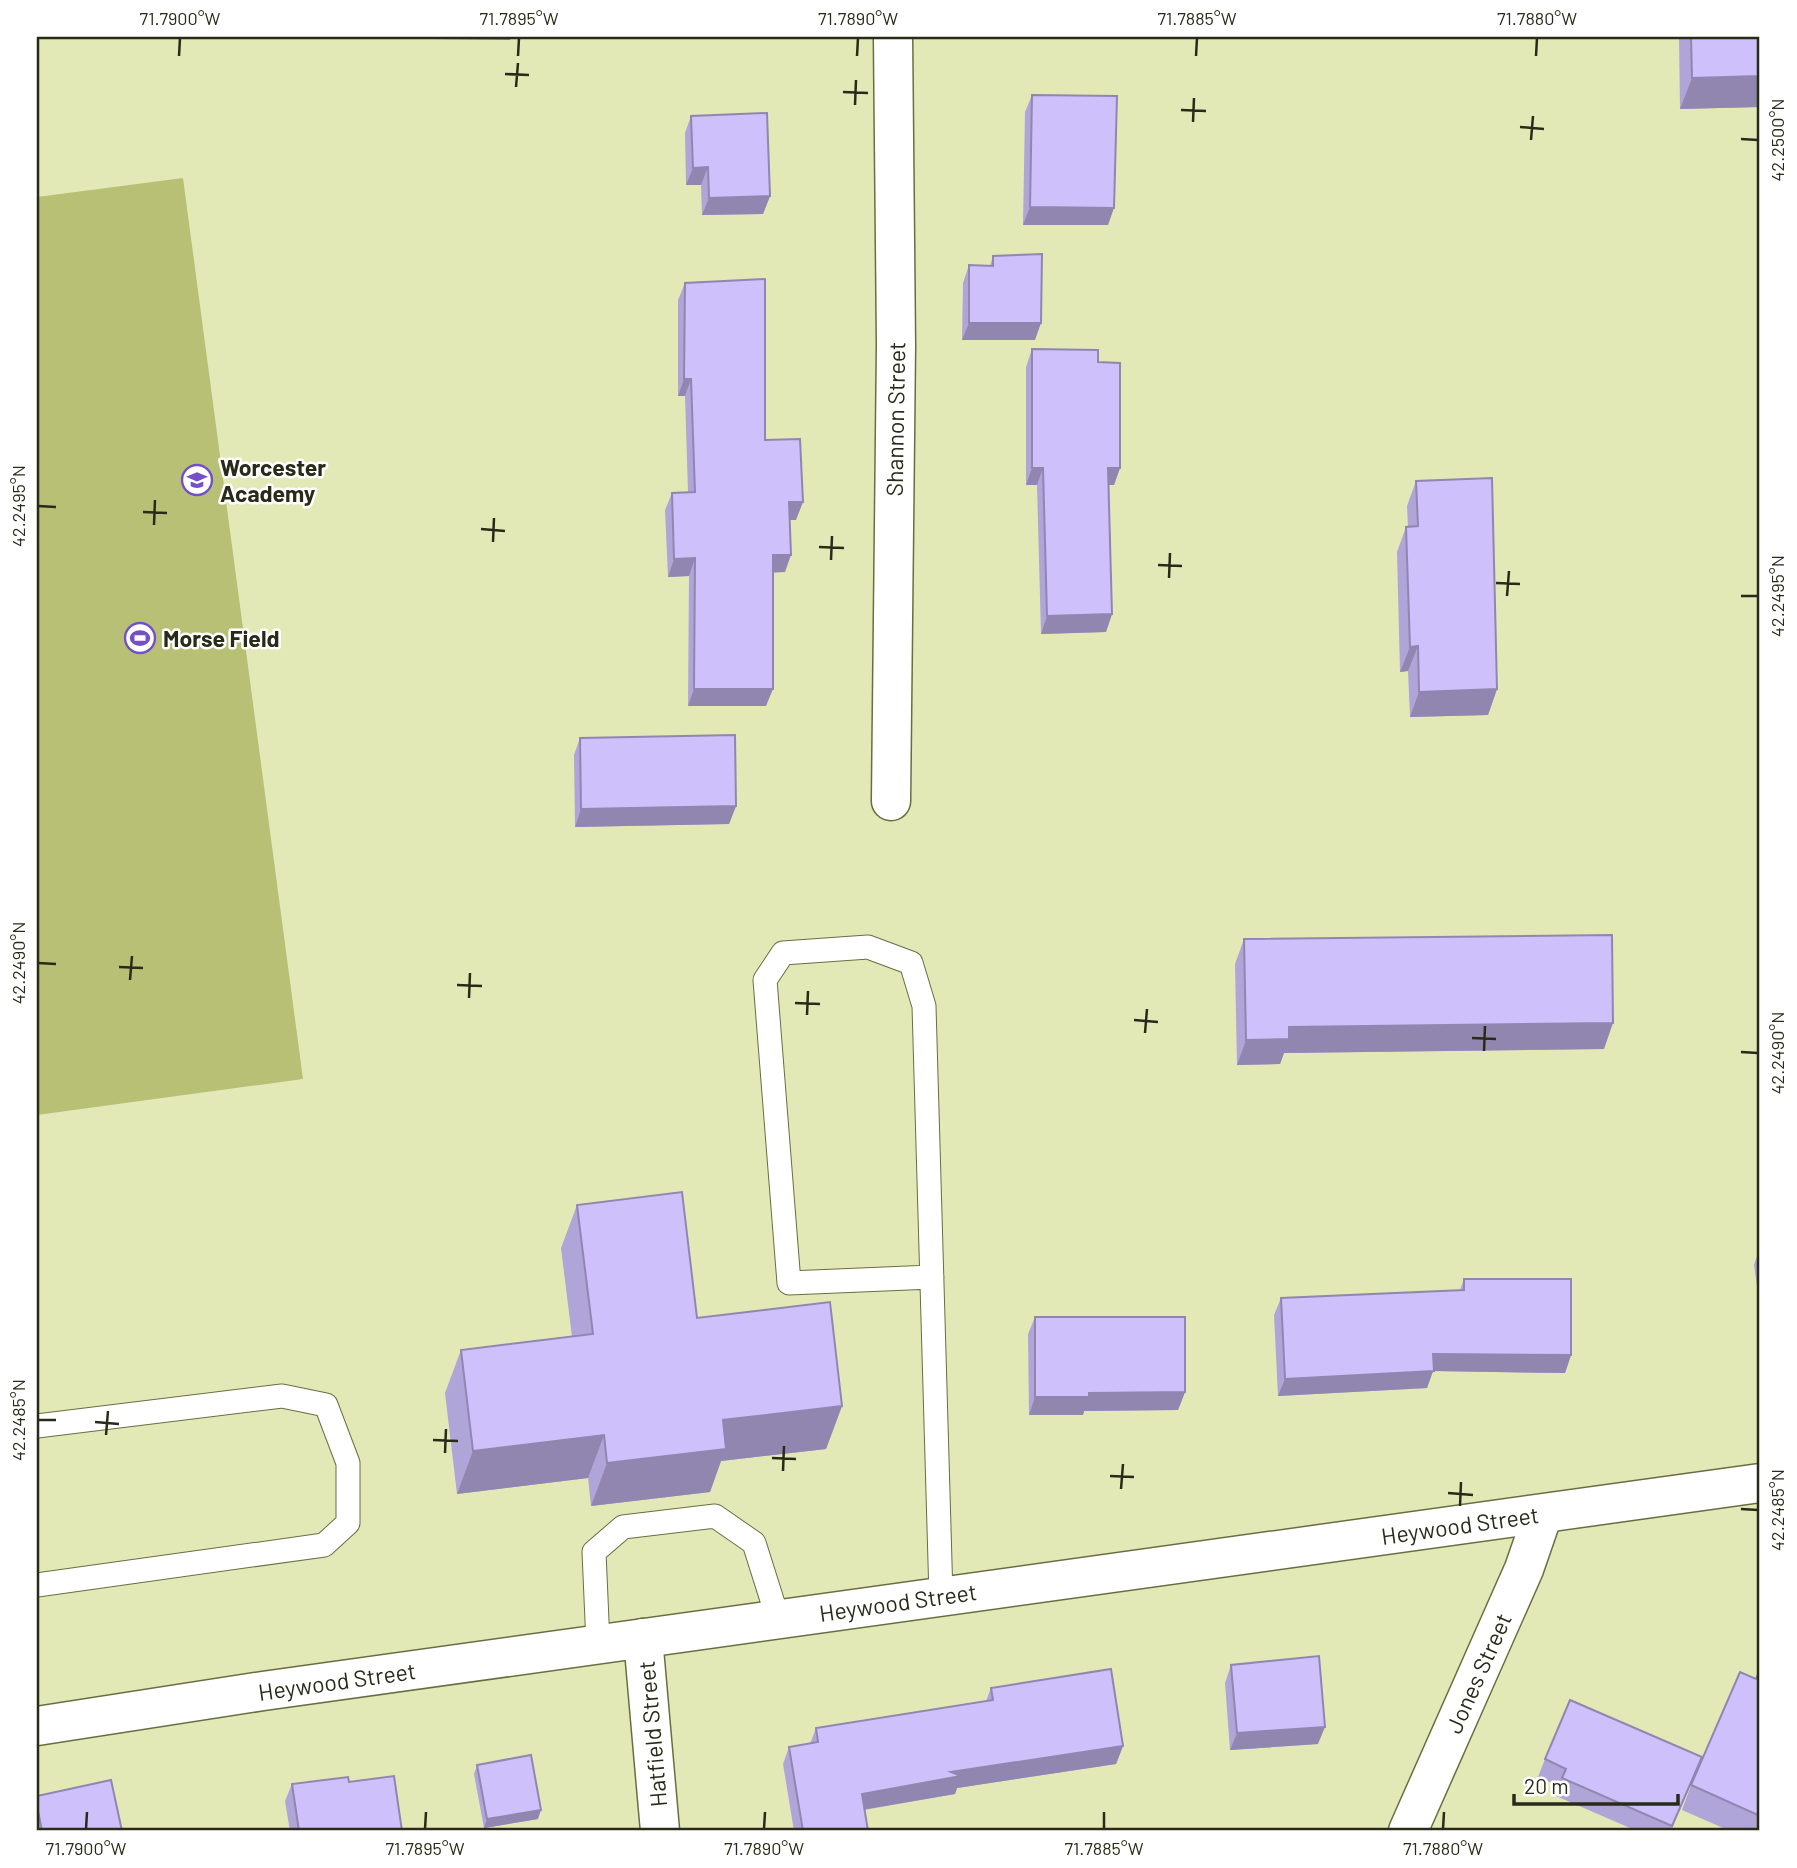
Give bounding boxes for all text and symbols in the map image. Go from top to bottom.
text: 71.7900°W [140,7,221,29]
text: 71.7895°W [479,7,559,29]
text: 71.7890°W [818,7,898,29]
text: 71.7885°W [1157,7,1237,29]
text: 71.7880°W [1497,7,1577,29]
text: 42.2500°N [1766,99,1788,181]
street label: Shannon Street [880,341,910,497]
place label: Worcester Academy [220,453,326,507]
school or university icon: Worcester Academy [180,463,214,497]
text: 42.2495°N [7,465,29,547]
text: 42.2495°N [1766,555,1788,637]
sports icon: Morse Field [123,621,157,655]
place label: Morse Field [163,624,280,652]
text: 42.2490°N [7,922,29,1004]
text: 42.2490°N [1766,1012,1788,1094]
text: 42.2485°N [7,1379,29,1461]
text: 42.2485°N [1766,1469,1788,1551]
street label: Heywood Street [1379,1500,1541,1550]
street label: Heywood Street [817,1577,979,1627]
street label: Jones Street [1439,1609,1517,1737]
street label: Heywood Street [256,1656,418,1706]
street label: Hatfield Street [632,1660,672,1808]
scale bar [1514,1763,1678,1807]
text: 20 m [1524,1773,1569,1798]
text: 71.7900°W [46,1837,127,1859]
text: 71.7895°W [385,1837,465,1859]
text: 71.7890°W [724,1837,804,1859]
text: 71.7885°W [1064,1837,1144,1859]
text: 71.7880°W [1403,1837,1483,1859]

